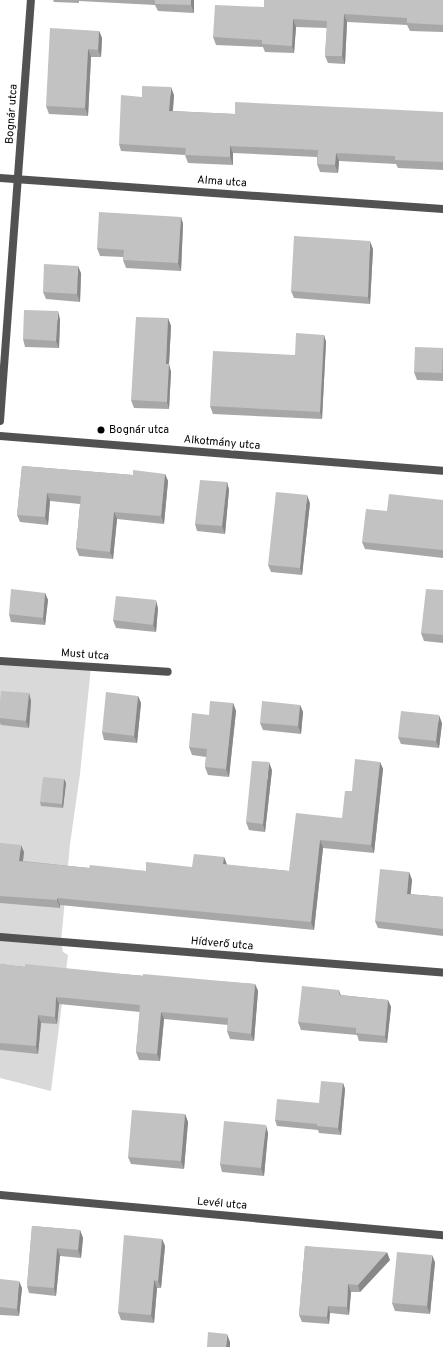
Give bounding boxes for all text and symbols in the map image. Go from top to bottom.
street label: Bognár utca [3,84,21,144]
street label: Alma utca [197,174,247,190]
place label: Bognár utca [109,423,169,437]
marker: Bognár utca [96,425,106,435]
street label: Alkotmány utca [183,433,261,453]
street label: Must utca [60,647,110,663]
street label: Hídverő utca [190,935,254,953]
street label: Levél utca [196,1195,248,1213]

